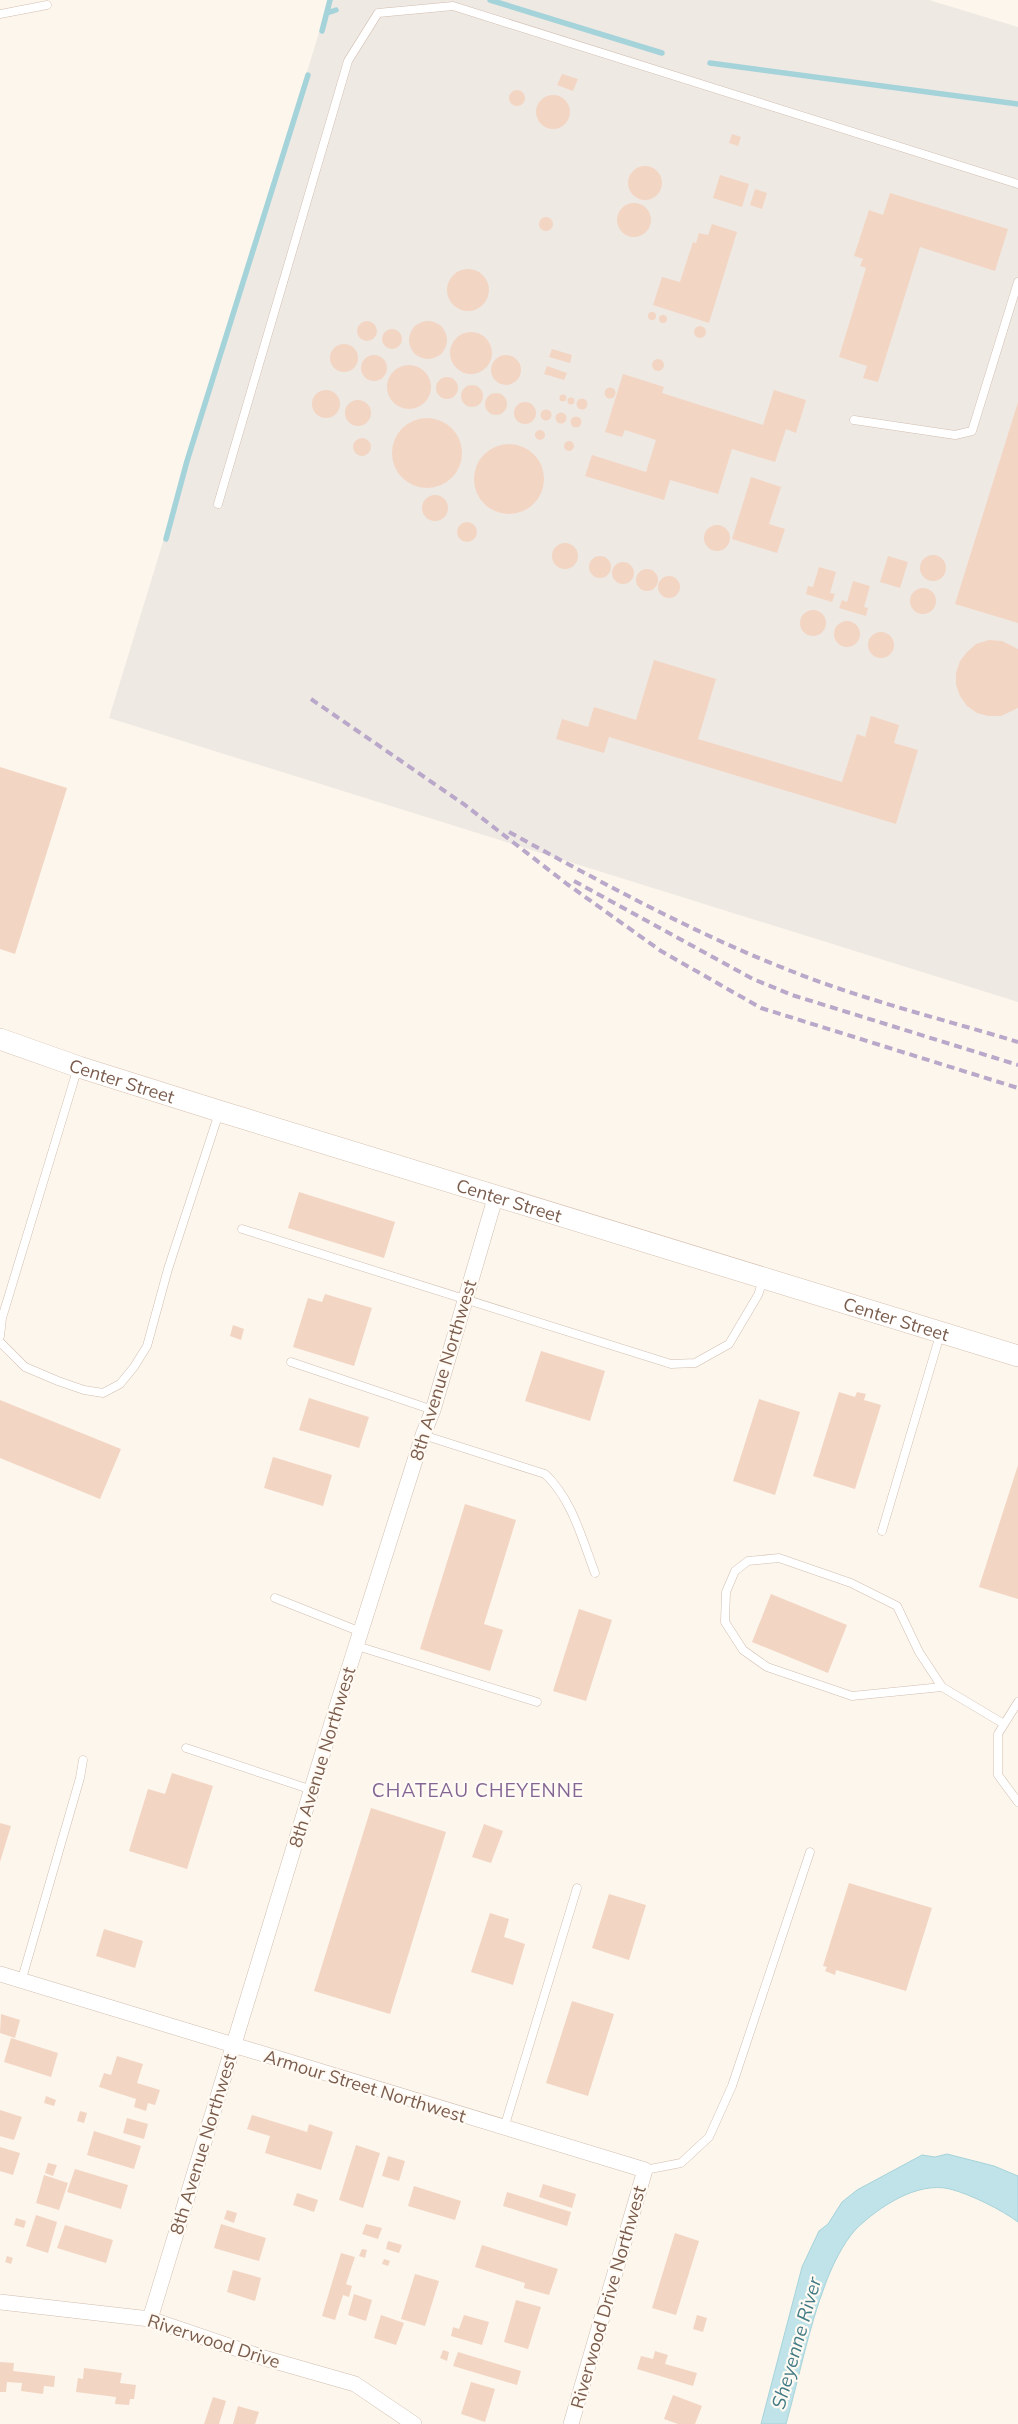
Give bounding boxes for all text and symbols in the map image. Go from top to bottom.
street label: Center Street [66,1053,178,1108]
street label: Center Street [454,1173,565,1227]
street label: 8th Avenue Northwest [405,1277,481,1463]
street label: Center Street [841,1292,952,1346]
street label: 8th Avenue Northwest [284,1664,360,1850]
district label: CHATEAU CHEYENNE [372,1778,584,1802]
street label: Armour Street Northwest [261,2044,469,2128]
street label: 8th Avenue Northwest [165,2051,241,2237]
street label: Riverwood Drive Northwest [565,2183,651,2411]
water label: Sheyenne River [766,2273,827,2412]
street label: Riverwood Drive [145,2309,283,2373]

